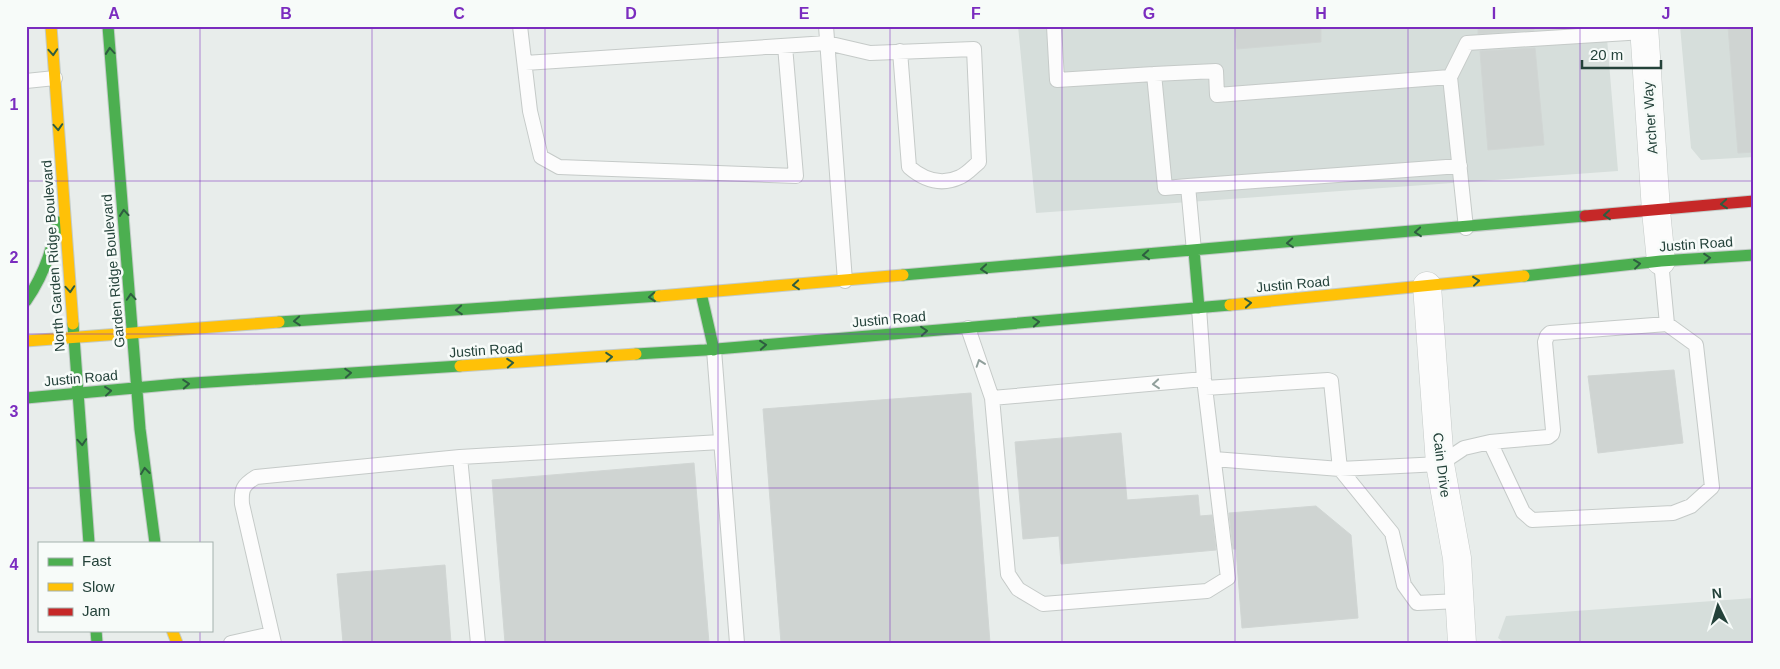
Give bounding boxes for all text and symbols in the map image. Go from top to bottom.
text: A [108,5,120,22]
text: B [280,5,292,22]
text: C [453,5,465,22]
text: D [625,5,637,22]
text: E [799,5,810,22]
text: F [971,5,981,22]
text: G [1143,5,1155,22]
text: H [1315,5,1327,22]
text: I [1492,5,1496,22]
text: J [1662,5,1670,22]
scale bar [1582,38,1661,70]
text: 20 m [1590,46,1623,63]
one-way arrow [105,47,116,55]
one-way arrow [48,48,59,56]
street label: Archer Way [1639,81,1661,155]
text: 1 [10,96,19,113]
one-way arrow [53,123,64,131]
street label: North Garden Ridge Boulevard [38,160,68,352]
street label: Garden Ridge Boulevard [98,194,128,348]
one-way arrow [1720,198,1728,209]
one-way arrow [119,209,130,217]
one-way arrow [1603,209,1611,220]
one-way arrow [1413,226,1421,237]
street label: Justin Road [1659,233,1733,255]
one-way arrow [1285,237,1293,248]
text: 2 [10,249,19,266]
one-way arrow [1141,250,1149,261]
one-way arrow [1704,253,1712,264]
one-way arrow [1633,259,1641,270]
one-way arrow [979,263,987,274]
street label: Justin Road [1255,273,1331,295]
one-way arrow [1472,276,1480,287]
one-way arrow [792,280,800,291]
one-way arrow [64,285,75,293]
one-way arrow [648,291,656,302]
one-way arrow [125,292,136,300]
one-way arrow [1244,298,1252,309]
one-way arrow [455,304,463,315]
street label: Justin Road [851,308,927,330]
one-way arrow [292,315,300,326]
one-way arrow [1033,317,1041,328]
one-way arrow [921,326,929,337]
street label: Justin Road [449,339,523,361]
one-way arrow [759,340,767,351]
one-way arrow [605,351,613,362]
one-way arrow [507,358,515,369]
one-way arrow [976,359,986,367]
street label: Justin Road [43,367,119,389]
one-way arrow [345,368,353,379]
one-way arrow [182,378,190,389]
one-way arrow [1151,378,1159,389]
one-way arrow [104,386,112,397]
text: 3 [10,403,19,420]
street label: Cain Drive [1430,432,1454,499]
one-way arrow [76,439,87,447]
one-way arrow [140,467,151,475]
legend [38,542,212,632]
text: Fast [82,552,112,569]
text: 4 [10,556,19,573]
text: Slow [82,578,115,595]
north arrow [1692,582,1742,632]
text: N [1711,585,1723,601]
text: Jam [82,602,110,619]

